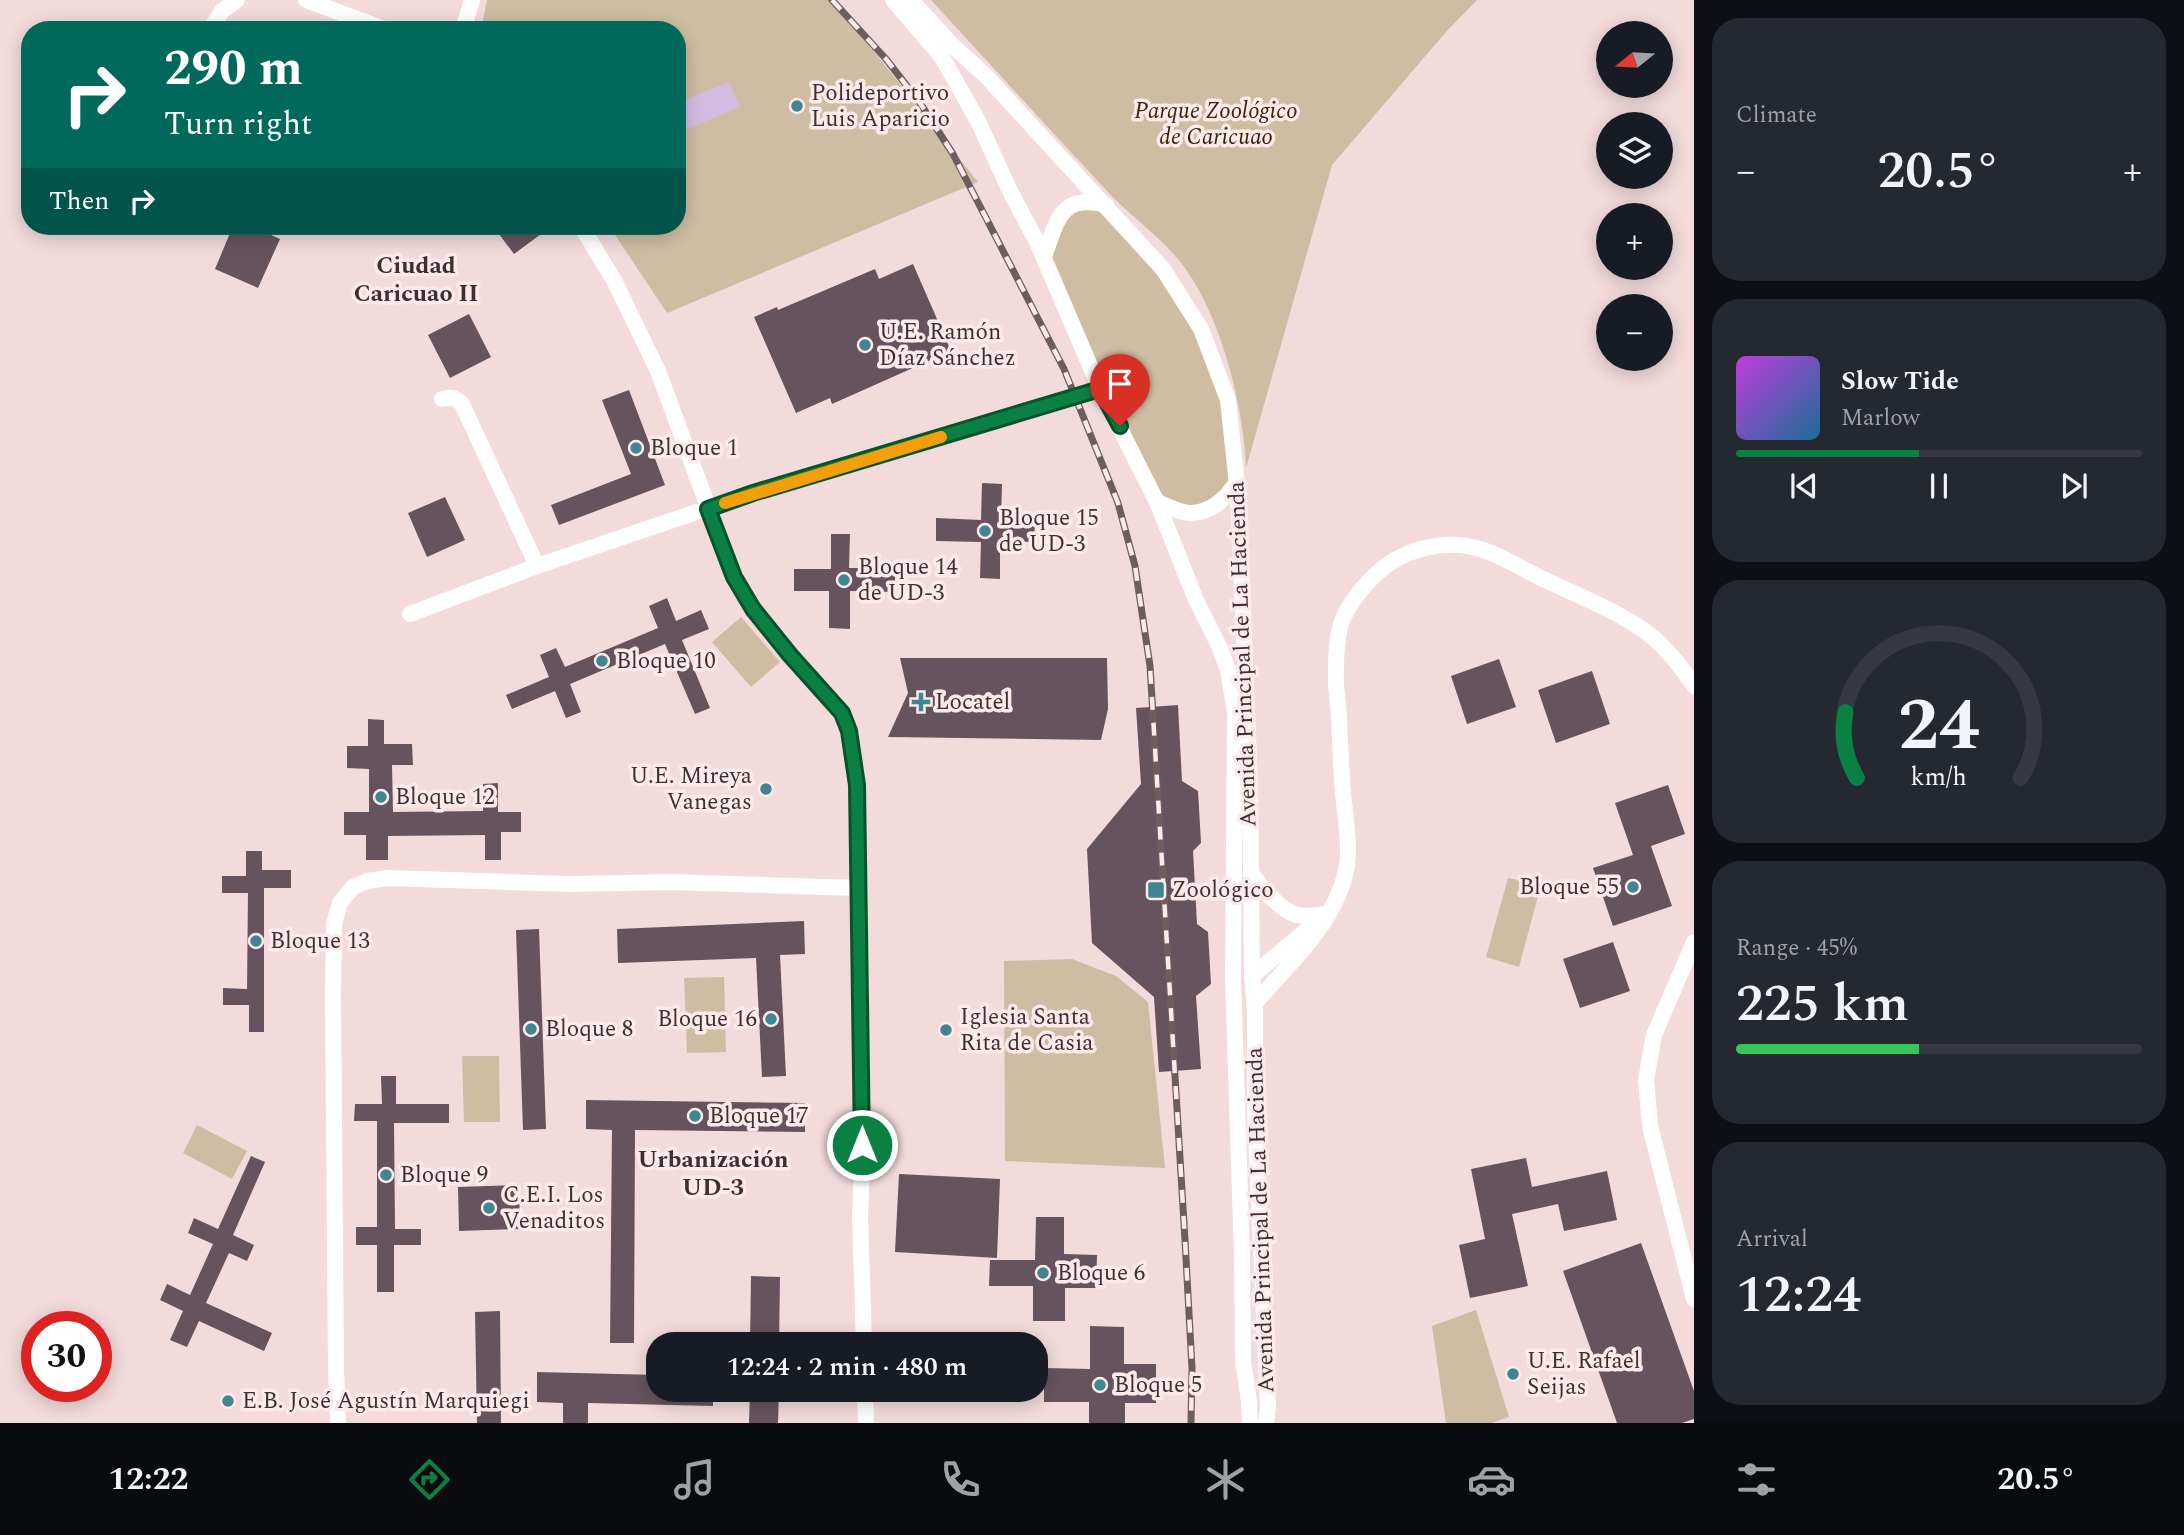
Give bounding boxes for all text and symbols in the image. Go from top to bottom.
north arrow [1596,21,1673,98]
map controls [1596,21,1673,371]
text: 290 m [164,32,303,107]
icon: right [49,49,140,140]
place label: Polideportivo Luis Aparicio [811,76,950,137]
park label: Parque Zoológico de Caricuao [1134,94,1298,155]
marker: Polideportivo Luis Aparicio [789,98,805,114]
text: Climate [1736,98,1817,133]
text: Turn right [164,100,312,149]
button: layers [1596,112,1673,189]
text: 20.5° [1877,132,2001,211]
text: − [1736,143,1755,201]
text: + [2123,143,2142,201]
text: Then [49,181,109,221]
icon: right [123,182,161,220]
button: + [1596,203,1673,280]
district label: Ciudad Caricuao II [354,248,478,312]
button: − [1596,294,1673,371]
place label: U.E. Ramón Díaz Sánchez [879,315,1016,376]
marker: U.E. Ramón Díaz Sánchez [857,337,873,353]
pin [1090,354,1150,426]
text: Slow Tide [1841,361,1959,401]
icon: arrive [1101,365,1139,403]
text: Marlow [1841,401,1920,436]
place label: Bloque 1 [650,431,738,466]
marker: Bloque 1 [628,440,644,456]
icon: previous [1785,467,1823,505]
icon: pause [1920,467,1958,505]
icon: next [2055,467,2093,505]
street label: Avenida Principal de La Hacienda [1219,480,1267,828]
place label: Bloque 15 de UD-3 [999,501,1099,562]
marker: Bloque 15 de UD-3 [977,523,993,539]
place label: Bloque 14 de UD-3 [858,550,958,611]
marker: Bloque 14 de UD-3 [836,572,852,588]
place label: Bloque 10 [616,644,716,679]
marker: Bloque 10 [594,653,610,669]
text: 24 [1898,671,1980,782]
place label: Locatel [935,685,1010,720]
marker: Locatel [913,694,929,710]
text: km/h [1911,758,1967,796]
place label: U.E. Mireya Vanegas [630,759,752,820]
place label: Bloque 12 [395,780,495,815]
marker: U.E. Mireya Vanegas [758,781,774,797]
marker: Bloque 12 [373,789,389,805]
place label: Bloque 55 [1519,870,1619,905]
place label: Zoológico [1172,873,1274,908]
marker: Bloque 55 [1625,879,1641,895]
marker: Zoológico [1146,880,1166,900]
place label: Bloque 13 [270,924,370,959]
text: Range · 45% [1736,931,1857,966]
marker: Bloque 13 [248,933,264,949]
text: 225 km [1736,965,1909,1044]
place label: Iglesia Santa Rita de Casia [960,1000,1094,1061]
place label: Bloque 16 [657,1002,757,1037]
marker: Bloque 16 [763,1011,779,1027]
place label: Bloque 8 [545,1012,633,1047]
marker: Bloque 8 [523,1021,539,1037]
marker: Iglesia Santa Rita de Casia [938,1022,954,1038]
street label: Avenida Principal de La Hacienda [1237,1046,1285,1394]
place label: Bloque 17 [709,1099,809,1134]
marker: Bloque 17 [687,1108,703,1124]
position arrow [825,1108,899,1182]
district label: Urbanización UD-3 [637,1142,789,1206]
place label: Bloque 9 [400,1158,488,1193]
marker: Bloque 9 [378,1167,394,1183]
place label: C.E.I. Los Venaditos [503,1178,605,1239]
marker: C.E.I. Los Venaditos [481,1200,497,1216]
text: Arrival [1736,1222,1808,1257]
place label: Bloque 6 [1057,1256,1145,1291]
text: 12:24 [1736,1256,1861,1335]
marker: Bloque 6 [1035,1265,1051,1281]
speed limit sign: 30 [21,1311,112,1402]
place label: U.E. Rafael Seijas [1527,1344,1641,1405]
text: 12:24 · 2 min · 480 m [727,1347,967,1387]
marker: U.E. Rafael Seijas [1505,1366,1521,1382]
place label: Bloque 5 [1114,1368,1202,1403]
marker: Bloque 5 [1092,1377,1108,1393]
place label: E.B. José Agustín Marquiegi [242,1384,530,1419]
marker: E.B. José Agustín Marquiegi [220,1393,236,1409]
text: 12:22 [108,1455,189,1504]
icon: directions [405,1455,454,1504]
icon: music [670,1455,719,1504]
icon: phone [936,1455,985,1504]
icon: climate [1201,1455,1250,1504]
icon: car [1467,1455,1516,1504]
icon: filters [1732,1455,1781,1504]
text: 20.5° [1997,1455,2076,1504]

